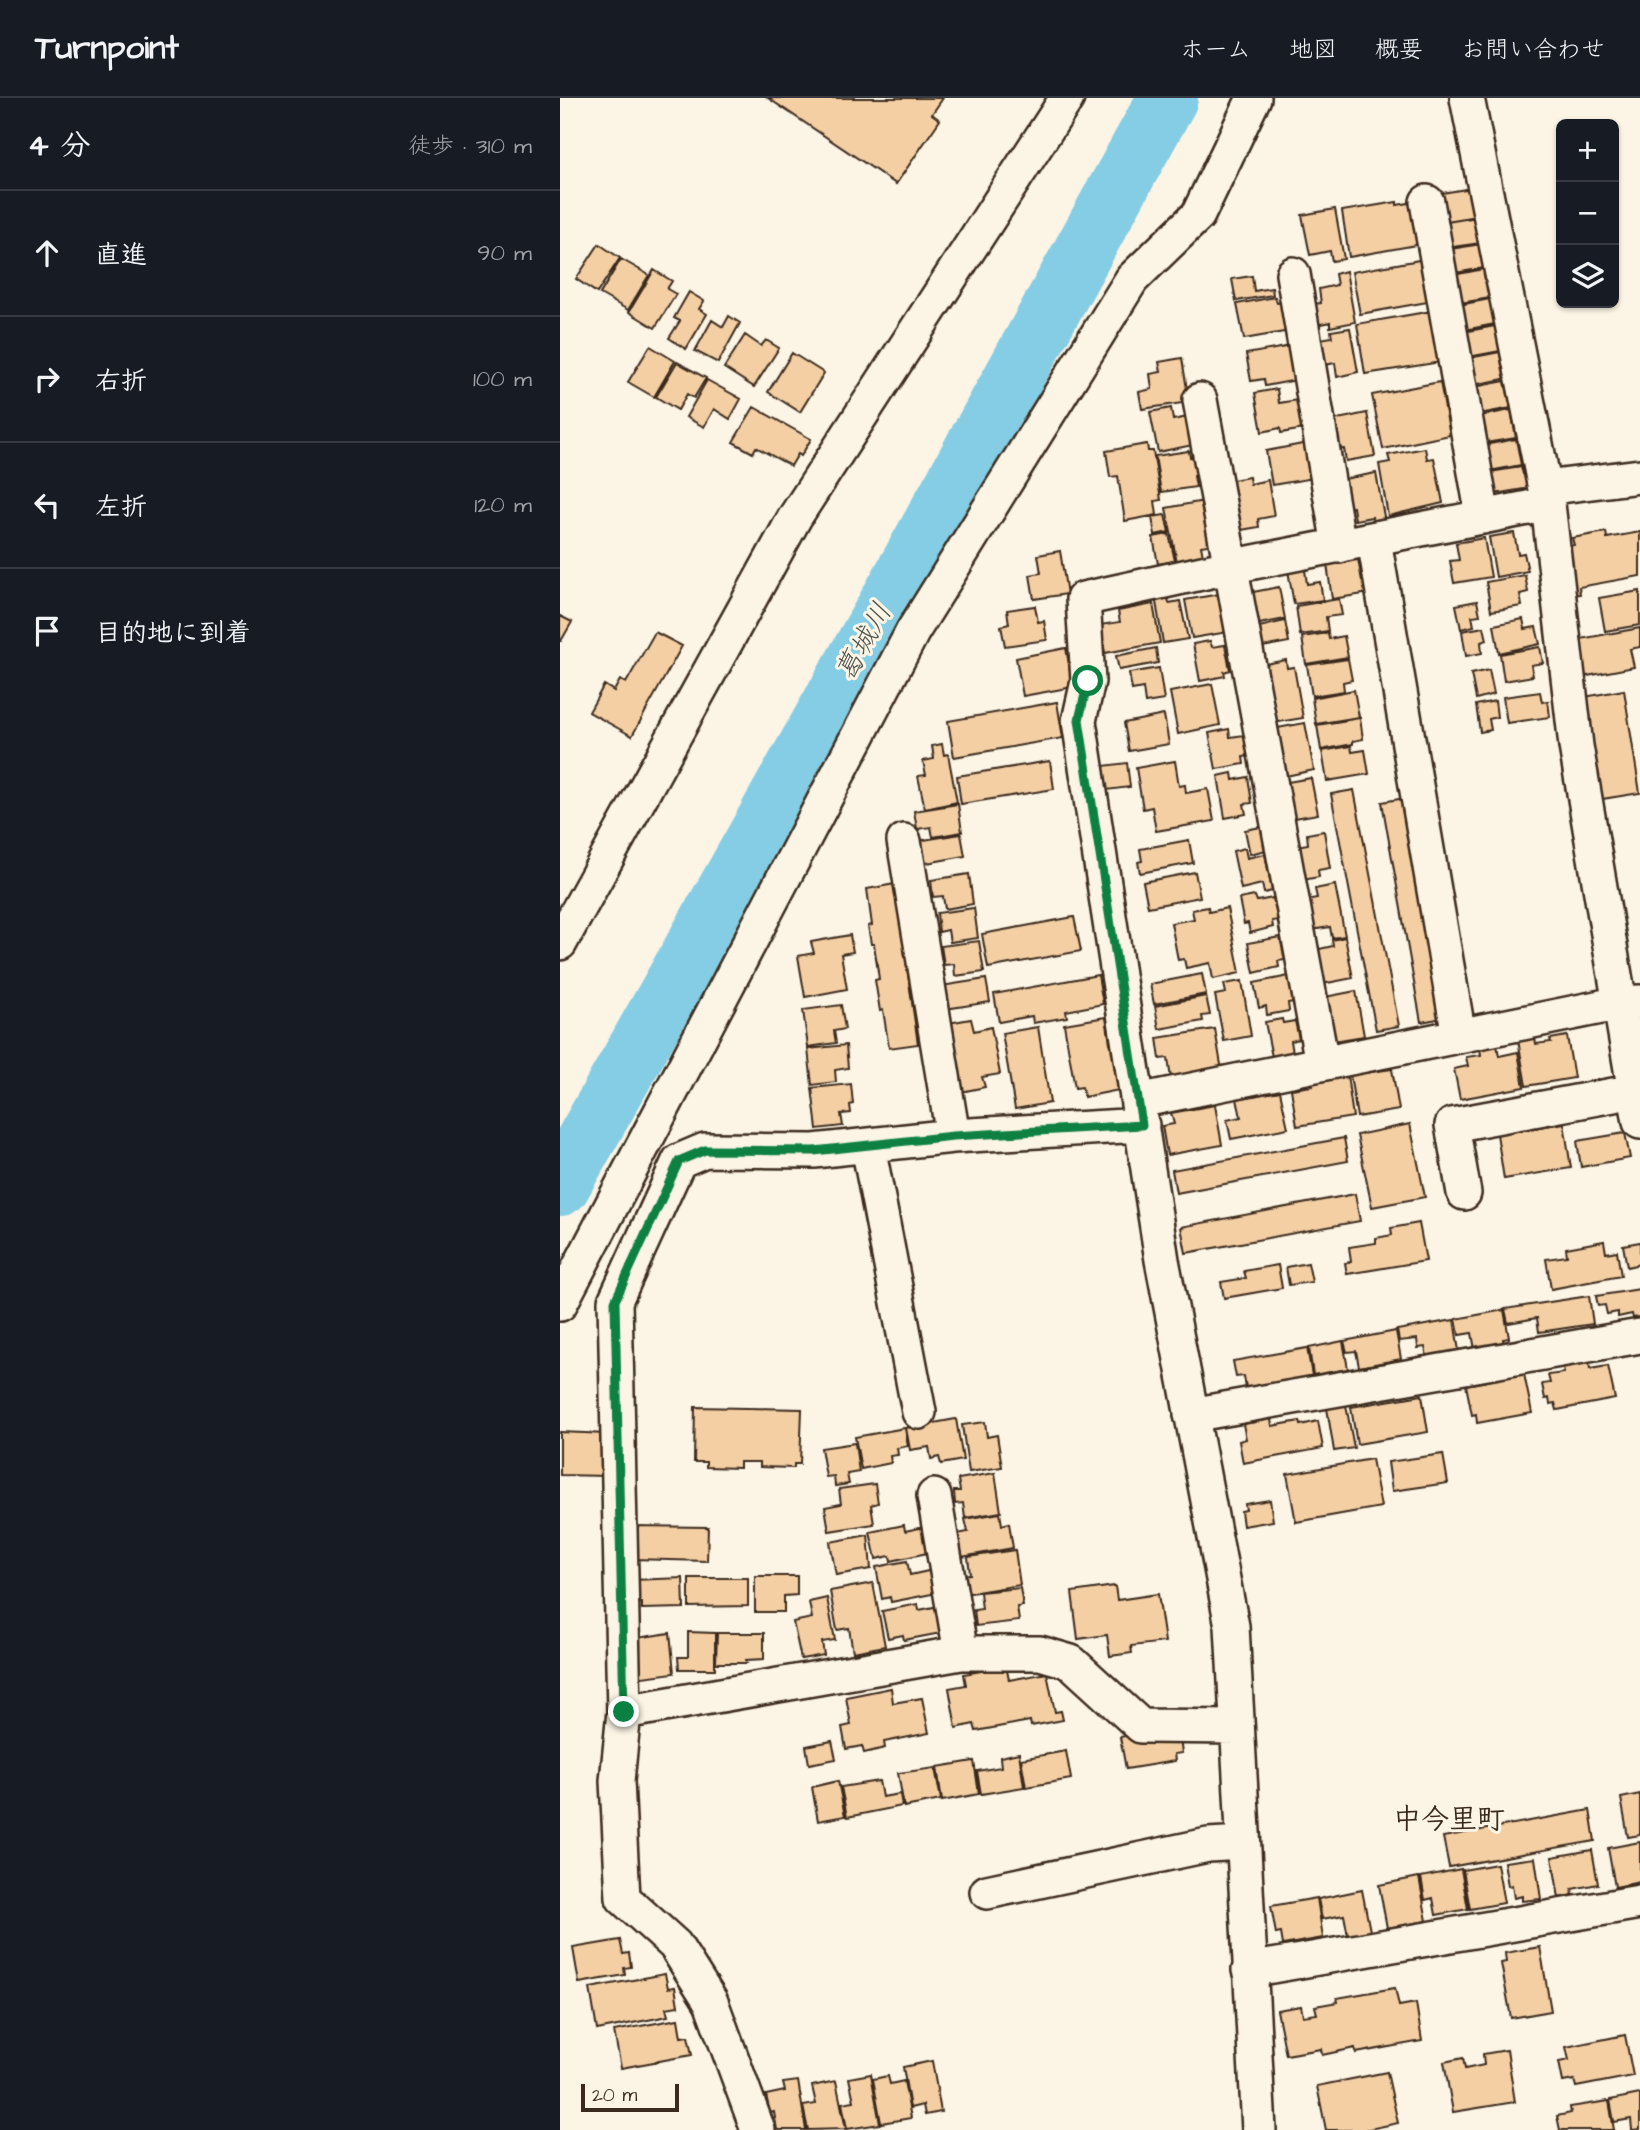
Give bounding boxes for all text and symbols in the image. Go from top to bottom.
text: Turnpoint [35,25,179,71]
text: ホーム [1180,33,1251,67]
text: 地図 [1289,33,1337,67]
text: 概要 [1375,33,1423,67]
text: お問い合わせ [1461,33,1605,67]
map controls [1556,119,1619,308]
button: + [1556,119,1619,182]
text: 4 分 [28,125,90,167]
text: 徒歩 · 310 m [408,130,532,162]
button: − [1556,182,1619,245]
icon: ahead [28,234,66,272]
text: 直進 [95,237,147,273]
text: 90 m [477,237,532,269]
button: layers [1556,245,1619,308]
icon: right [28,360,66,398]
text: 右折 [95,363,147,399]
text: 100 m [473,363,532,395]
icon: left [28,486,66,524]
text: 左折 [95,489,147,525]
text: 120 m [474,489,532,521]
water label: 葛城川 [827,596,901,688]
icon: arrive [28,612,66,650]
text: 目的地に到着 [95,615,251,651]
route start [1072,665,1103,696]
route end [608,1696,639,1727]
district label: 中今里町 [1393,1800,1505,1839]
scale bar [581,2081,679,2113]
text: 20 m [592,2082,637,2109]

